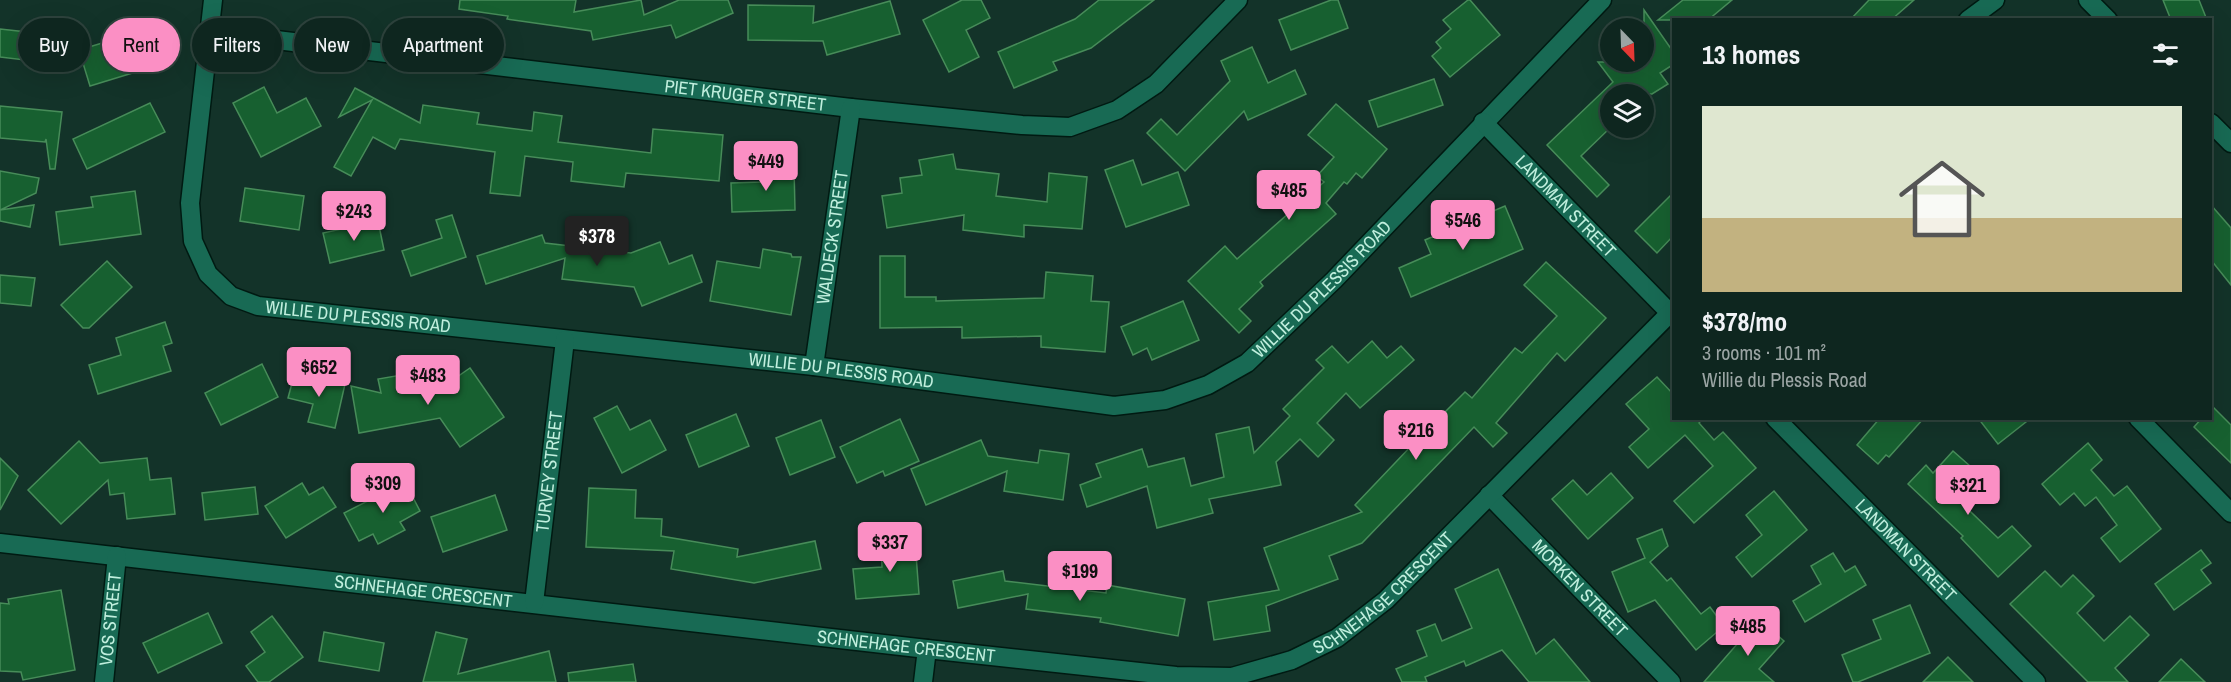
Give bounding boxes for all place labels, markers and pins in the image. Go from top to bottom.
pin: $449 [730,141,802,192]
pin: $485 [1253,170,1325,221]
pin: $243 [318,191,390,242]
pin: $546 [1427,200,1499,251]
pin: $378 [561,216,633,267]
pin: $652 [283,347,355,398]
pin: $483 [392,355,464,406]
pin: $216 [1380,410,1452,461]
pin: $309 [347,463,419,514]
pin: $321 [1932,465,2004,516]
pin: $337 [854,522,926,573]
pin: $199 [1044,551,1116,602]
pin: $485 [1712,606,1784,657]

